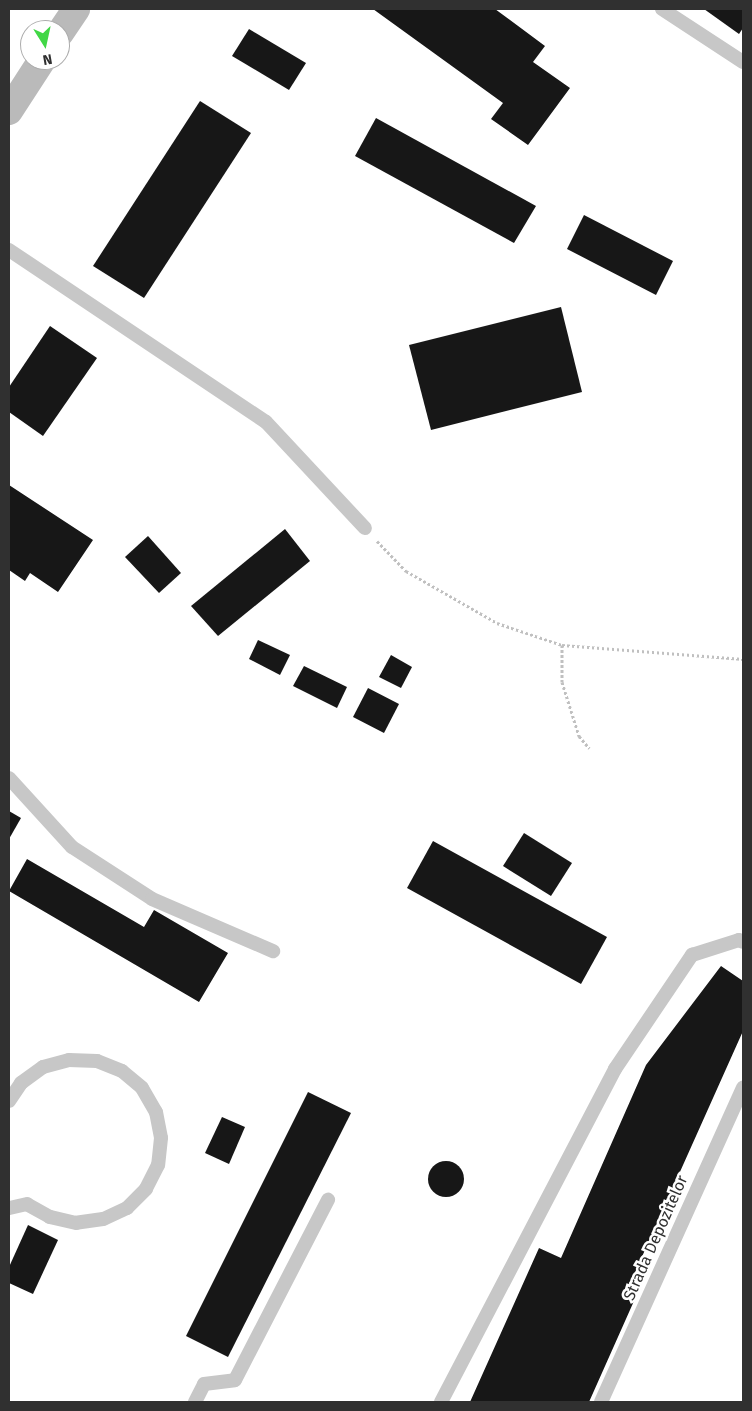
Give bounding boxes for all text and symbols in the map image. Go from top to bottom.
north arrow [20,20,70,70]
text: N [41,50,54,68]
street label: Strada Depozitelor [620,1172,692,1304]

